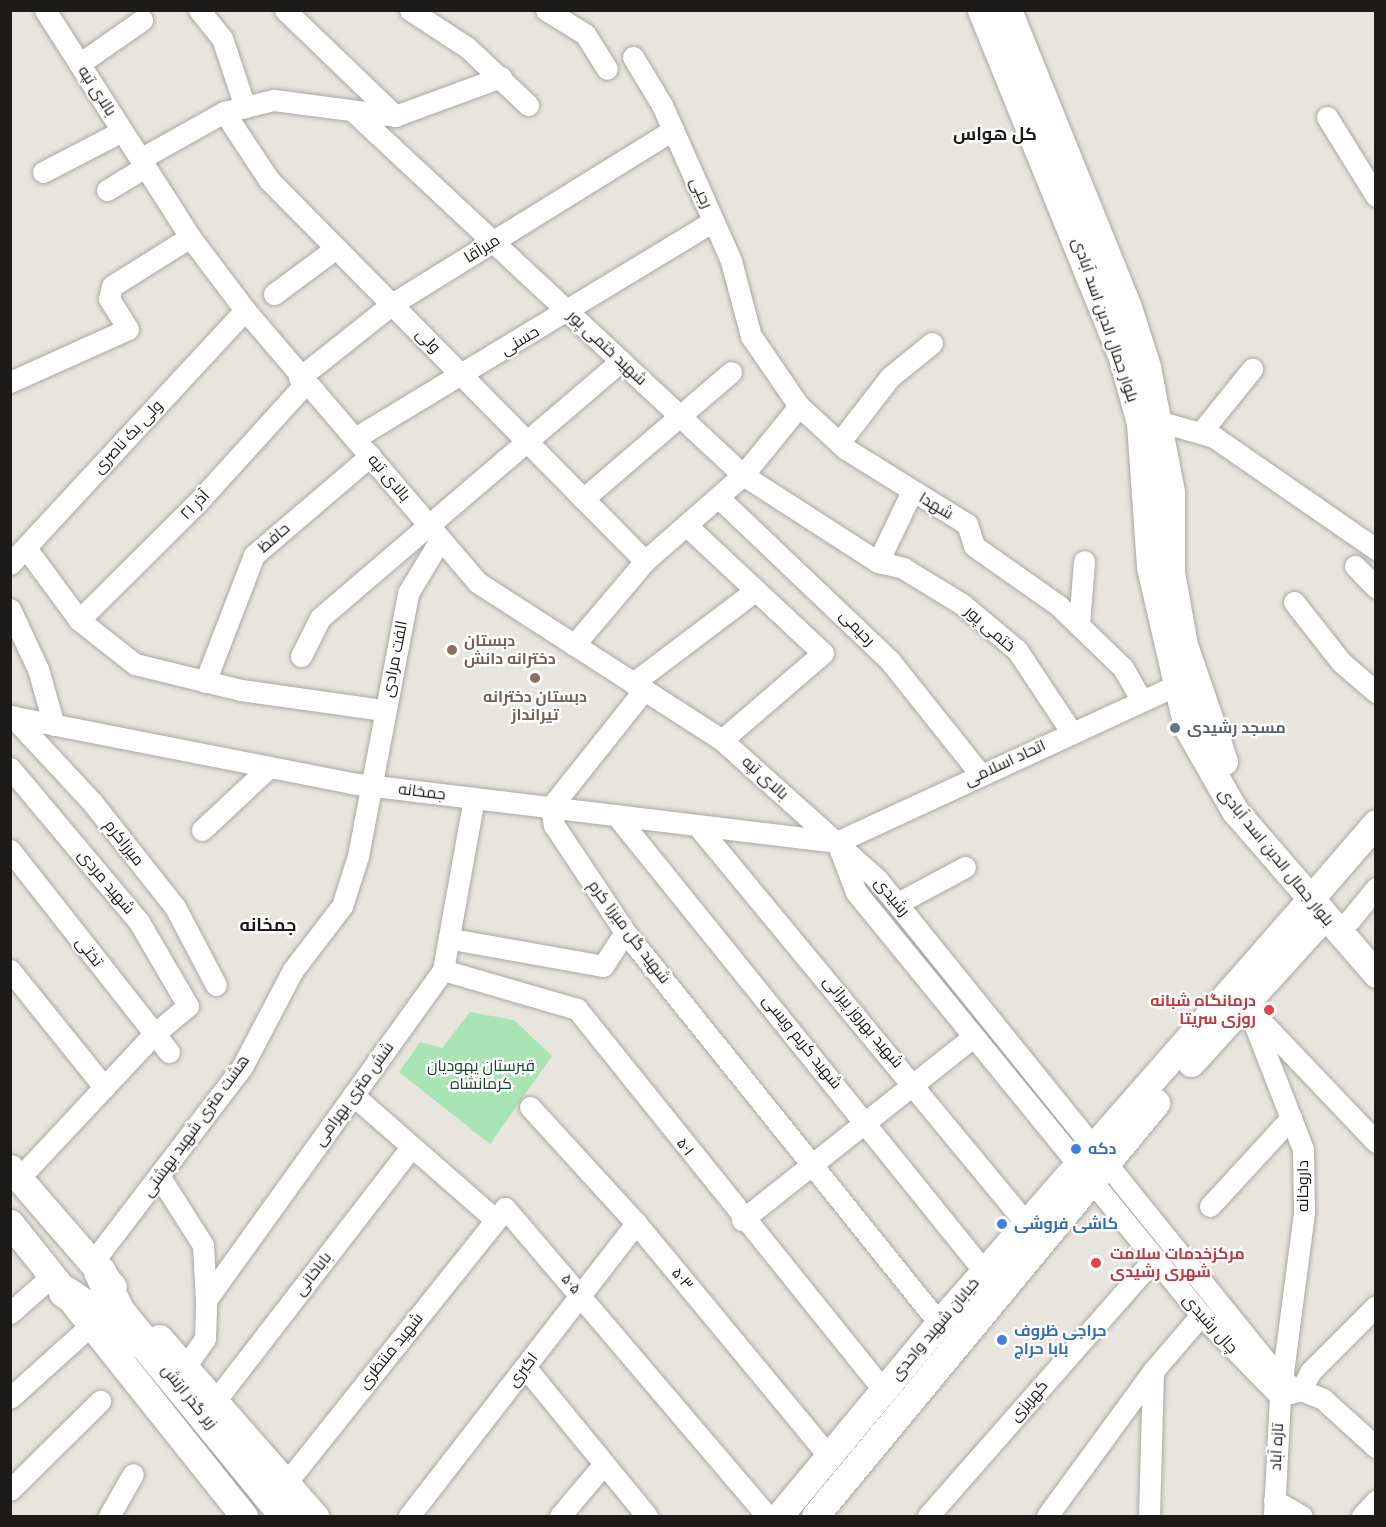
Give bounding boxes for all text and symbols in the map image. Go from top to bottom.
street label: بالای تپه [74,62,120,120]
district label: کل هواس [953,123,1037,145]
street label: رجبی [686,175,716,211]
street label: میرآقا [461,231,503,267]
street label: بلوار جمال الدین اسد آبادی [1068,235,1142,405]
street label: شهید ختمی پور [563,306,651,390]
street label: حسنی [497,322,543,360]
street label: ولی [412,325,444,357]
street label: ولی بک ناصری [89,396,167,478]
street label: بالای تپه [364,450,414,506]
street label: ۲۱ آذر [176,486,214,524]
street label: شهدا [915,488,957,524]
street label: حافظ [254,519,294,557]
street label: ختمی پور [961,602,1019,656]
street label: رحیمی [835,606,879,650]
street label: الفت مرادی [378,619,412,699]
place label: دبستان دخترانه دانش [464,631,556,669]
marker: دبستان دخترانه دانش [445,643,459,657]
marker: دبستان دخترانه تیرانداز [528,671,542,685]
place label: دبستان دخترانه تیرانداز [483,687,587,725]
place label: مسجد رشیدی [1187,718,1286,738]
marker: مسجد رشیدی [1168,721,1182,735]
street label: اتحاد اسلامی [961,736,1049,790]
street label: بالای تپه [738,752,792,804]
street label: جمخانه [397,780,447,804]
street label: بلوار جمال الدین اسد آبادی [1214,784,1338,930]
street label: میرزاکرم [100,816,148,870]
street label: شهید مردی [73,846,139,918]
street label: رشیدی [870,874,914,920]
street label: شهید گل میرزا کرم [584,877,674,987]
district label: جمخانه [239,914,297,936]
street label: تختی [71,933,107,971]
street label: شهید بهروز پیرانی [819,972,907,1072]
street label: شهید کریم ویسی [758,991,846,1093]
place label: درمانگاه شبانه روزی سریتا [1150,991,1256,1029]
marker: درمانگاه شبانه روزی سریتا [1260,1001,1278,1019]
street label: شش متری بهرامی [310,1038,398,1150]
street label: هشت متری شهید بهشتی [138,1051,254,1201]
park label: قبرستان یهودیان کرمانشاه [427,1056,535,1094]
street label: ۵۰۱ [672,1134,698,1160]
place label: دکه [1088,1139,1116,1159]
marker: دکه [1069,1142,1083,1156]
street label: داروخانه [1293,1160,1313,1212]
place label: کاشی فروشی [1014,1214,1118,1234]
marker: کاشی فروشی [995,1217,1009,1231]
place label: مرکزخدمات سلامت شهری رشیدی [1110,1244,1245,1282]
street label: باباخانی [290,1248,336,1300]
marker: مرکزخدمات سلامت شهری رشیدی [1087,1254,1105,1272]
street label: ۵۰۳ [667,1264,697,1294]
street label: ۵۰۵ [557,1270,585,1298]
street label: خیابان شهید واحدی [887,1274,983,1384]
street label: چال رشیدی [1178,1290,1242,1358]
street label: شهید منتظری [355,1309,427,1393]
place label: حراجی ظروف بابا حراج [1014,1321,1107,1359]
marker: حراجی ظروف بابا حراج [995,1333,1009,1347]
street label: اکبری [504,1349,542,1391]
street label: زیر گذر ارتش [157,1361,221,1433]
street label: کهریزی [1006,1376,1052,1426]
street label: تازه آباد [1266,1423,1288,1471]

